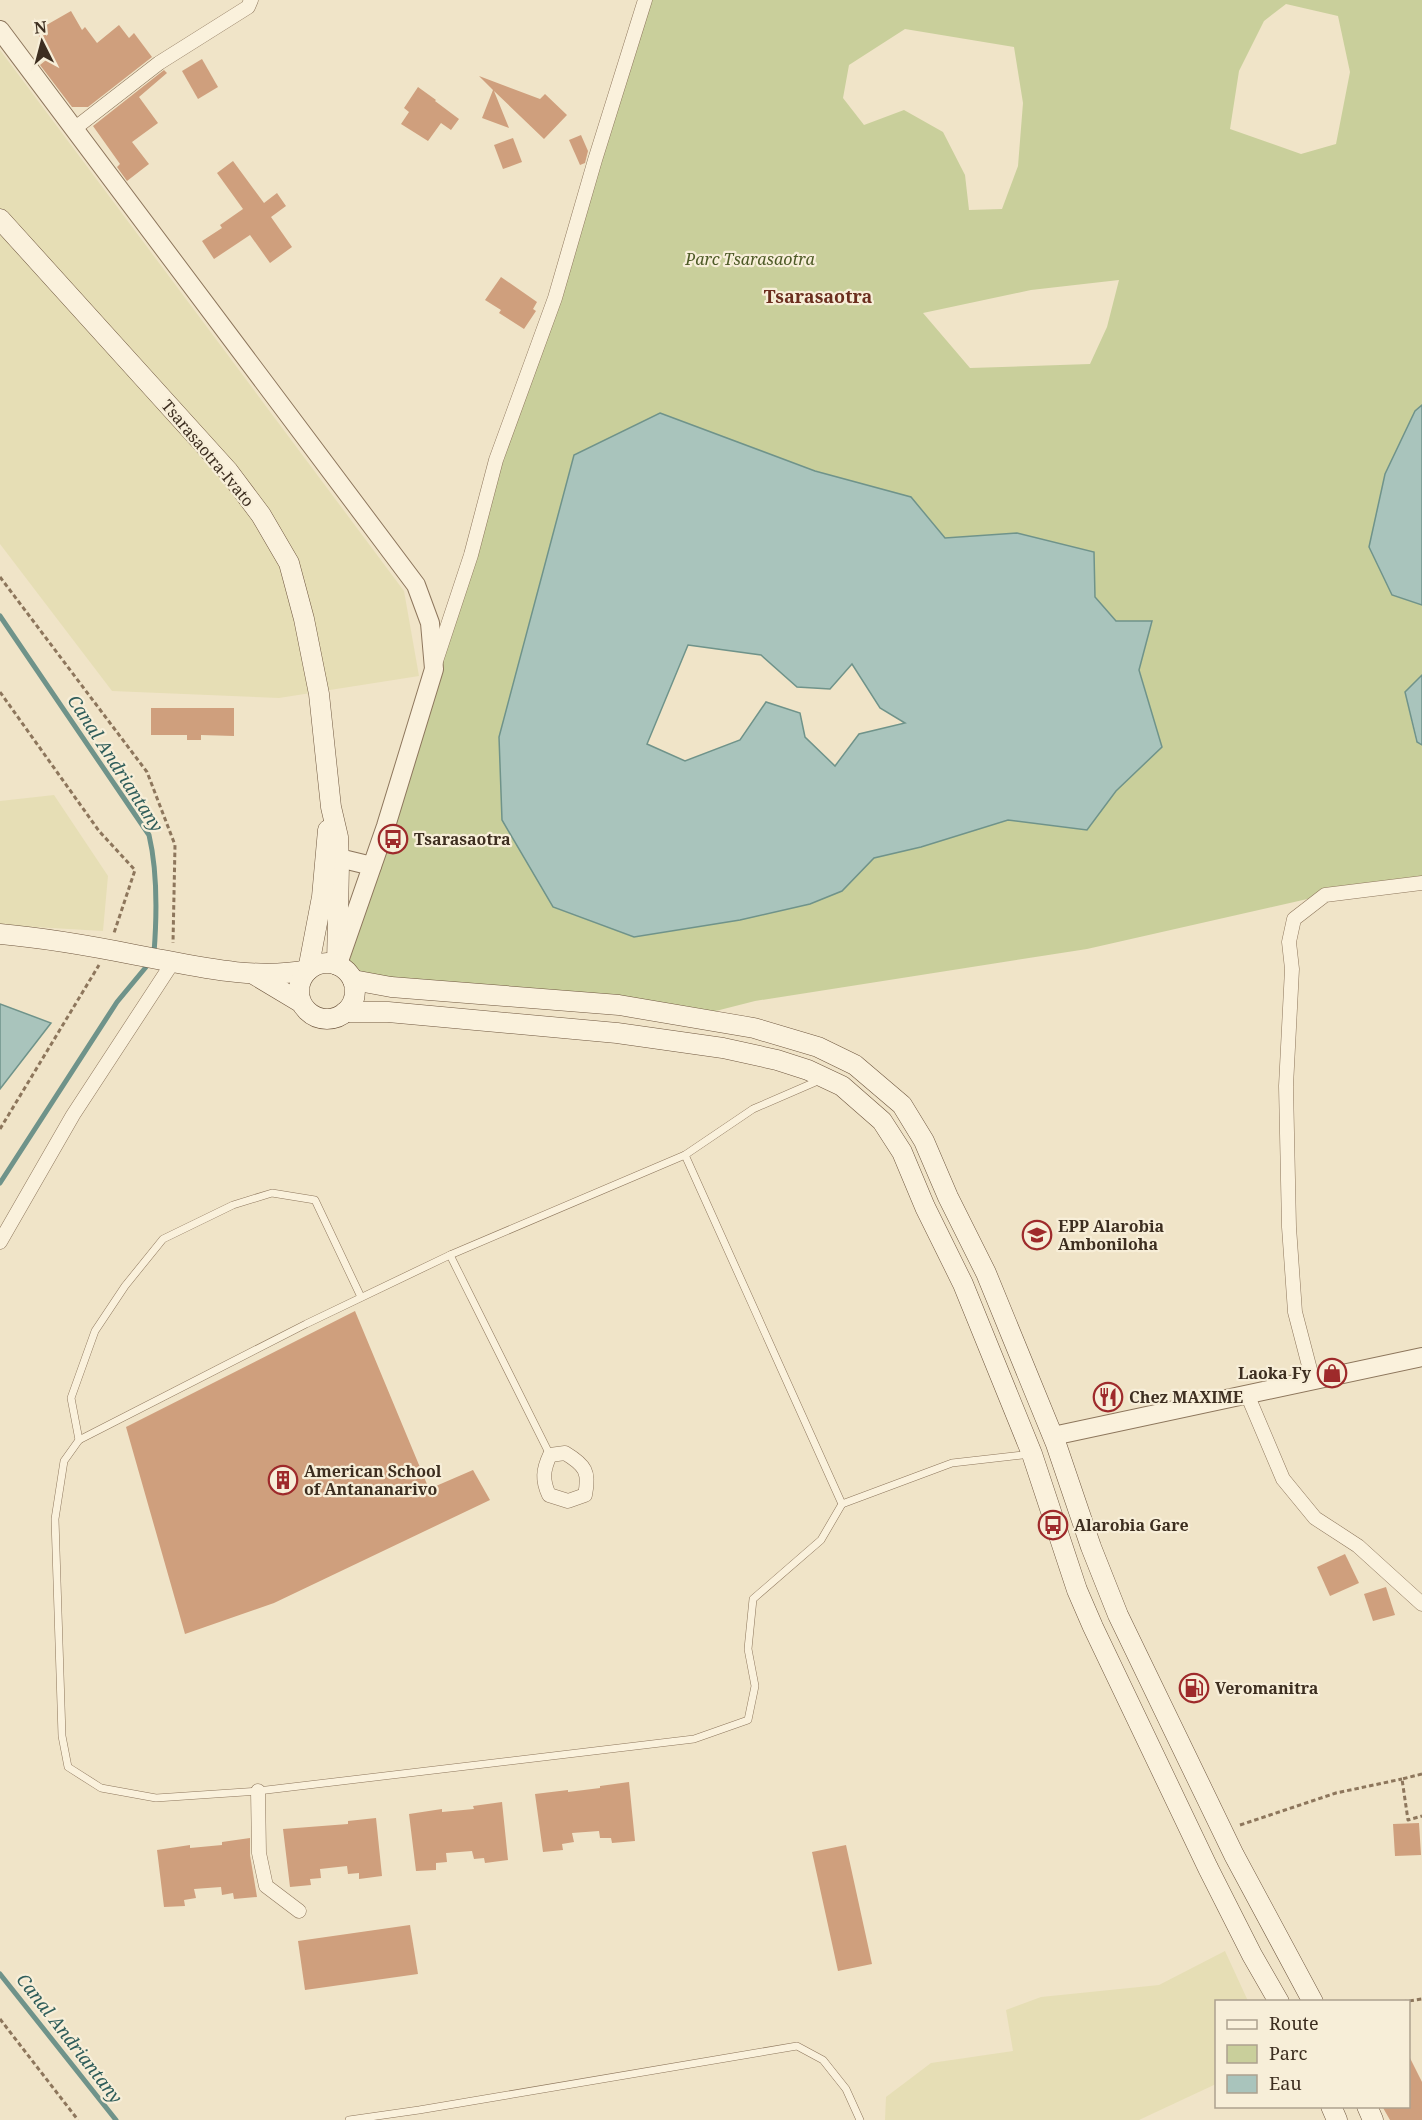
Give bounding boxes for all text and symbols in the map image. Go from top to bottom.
north arrow [12,12,72,72]
text: N [33,15,48,39]
park label: Parc Tsarasaotra [684,248,815,270]
district label: Tsarasaotra [764,284,873,308]
street label: Tsarasaotra-Ivato [157,395,259,511]
water label: Canal Andriantany [63,690,169,836]
bus stop icon: Tsarasaotra [377,823,409,855]
place label: Tsarasaotra [414,828,511,850]
place label: EPP Alarobia Amboniloha [1058,1215,1165,1255]
school or university icon: EPP Alarobia Amboniloha [1021,1219,1053,1251]
shop icon: Laoka Fy [1316,1357,1348,1389]
place label: Laoka Fy [1238,1362,1312,1384]
restaurant icon: Chez MAXIME [1092,1381,1124,1413]
place label: Chez MAXIME [1129,1386,1243,1408]
place label: American School of Antananarivo [304,1460,442,1500]
building icon: American School of Antananarivo [267,1464,299,1496]
bus stop icon: Alarobia Gare [1037,1509,1069,1541]
place label: Alarobia Gare [1074,1514,1189,1536]
fuel station icon: Veromanitra [1178,1672,1210,1704]
place label: Veromanitra [1215,1677,1319,1699]
water label: Canal Andriantany [12,1968,128,2108]
legend [1215,2000,1410,2108]
text: Route [1269,2011,1319,2035]
text: Parc [1269,2041,1307,2065]
text: Eau [1269,2071,1302,2095]

